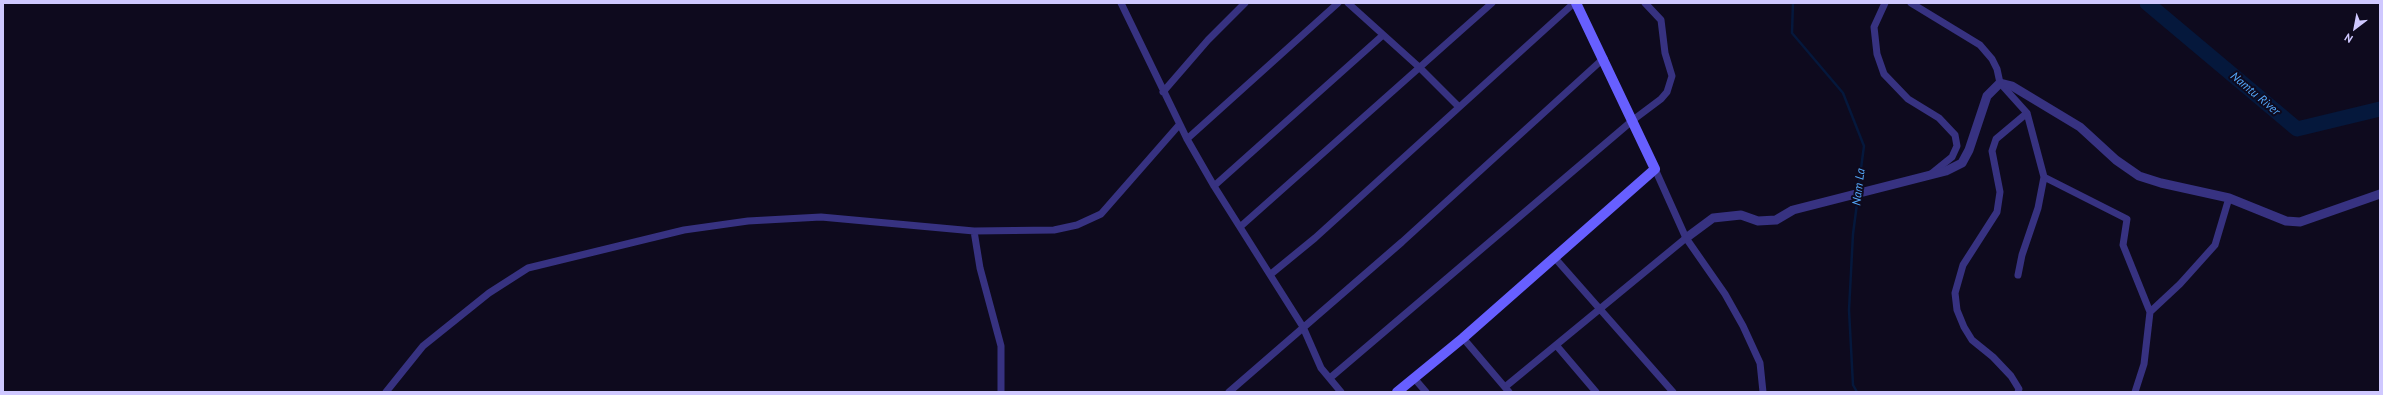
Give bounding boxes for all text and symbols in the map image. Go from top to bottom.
north arrow [2335,8,2375,48]
text: N [2342,30,2355,46]
water label: Namtu River [2227,69,2283,119]
water label: Nam La [1850,168,1868,206]

